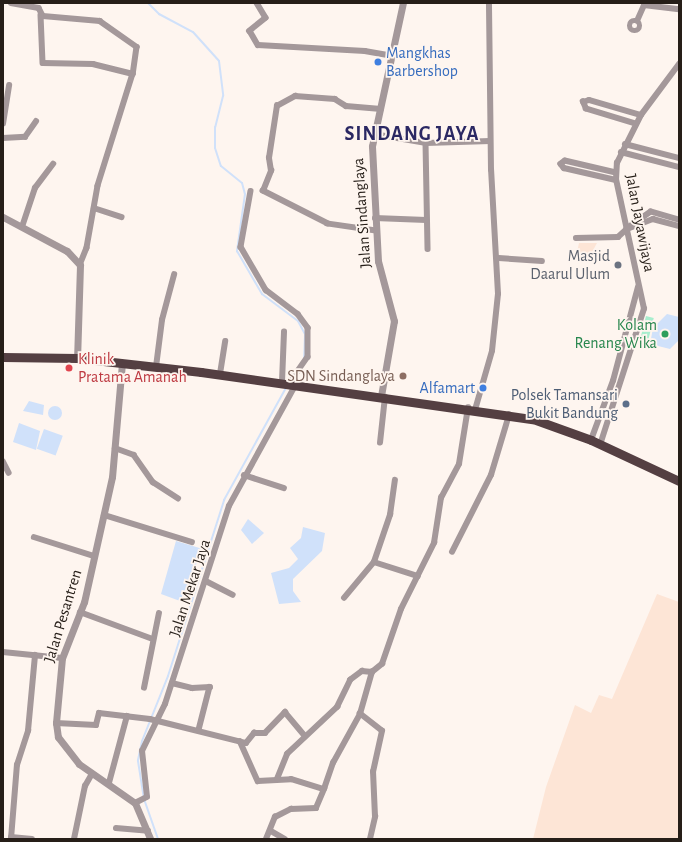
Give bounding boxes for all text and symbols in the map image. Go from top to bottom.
place label: Mangkhas Barbershop [386,43,458,81]
marker: Mangkhas Barbershop [373,57,383,67]
district label: SINDANG JAYA [345,122,479,146]
street label: Jalan Sindanglaya [349,157,375,269]
street label: Jalan Jayawijaya [621,172,659,274]
place label: Masjid Daarul Ulum [530,246,610,284]
marker: Masjid Daarul Ulum [613,260,623,270]
place label: Kolam Renang Wika [575,315,657,353]
marker: Kolam Renang Wika [660,329,670,339]
place label: Klinik Pratama Amanah [78,349,187,387]
marker: Klinik Pratama Amanah [63,362,75,374]
place label: SDN Sindanglaya [287,366,395,386]
marker: SDN Sindanglaya [398,371,408,381]
place label: Alfamart [420,378,475,398]
marker: Alfamart [478,383,488,393]
place label: Polsek Tamansari Bukit Bandung [511,385,618,423]
marker: Polsek Tamansari Bukit Bandung [621,399,631,409]
street label: Jalan Mekar Jaya [165,537,215,639]
street label: Jalan Pesantren [40,567,86,665]

